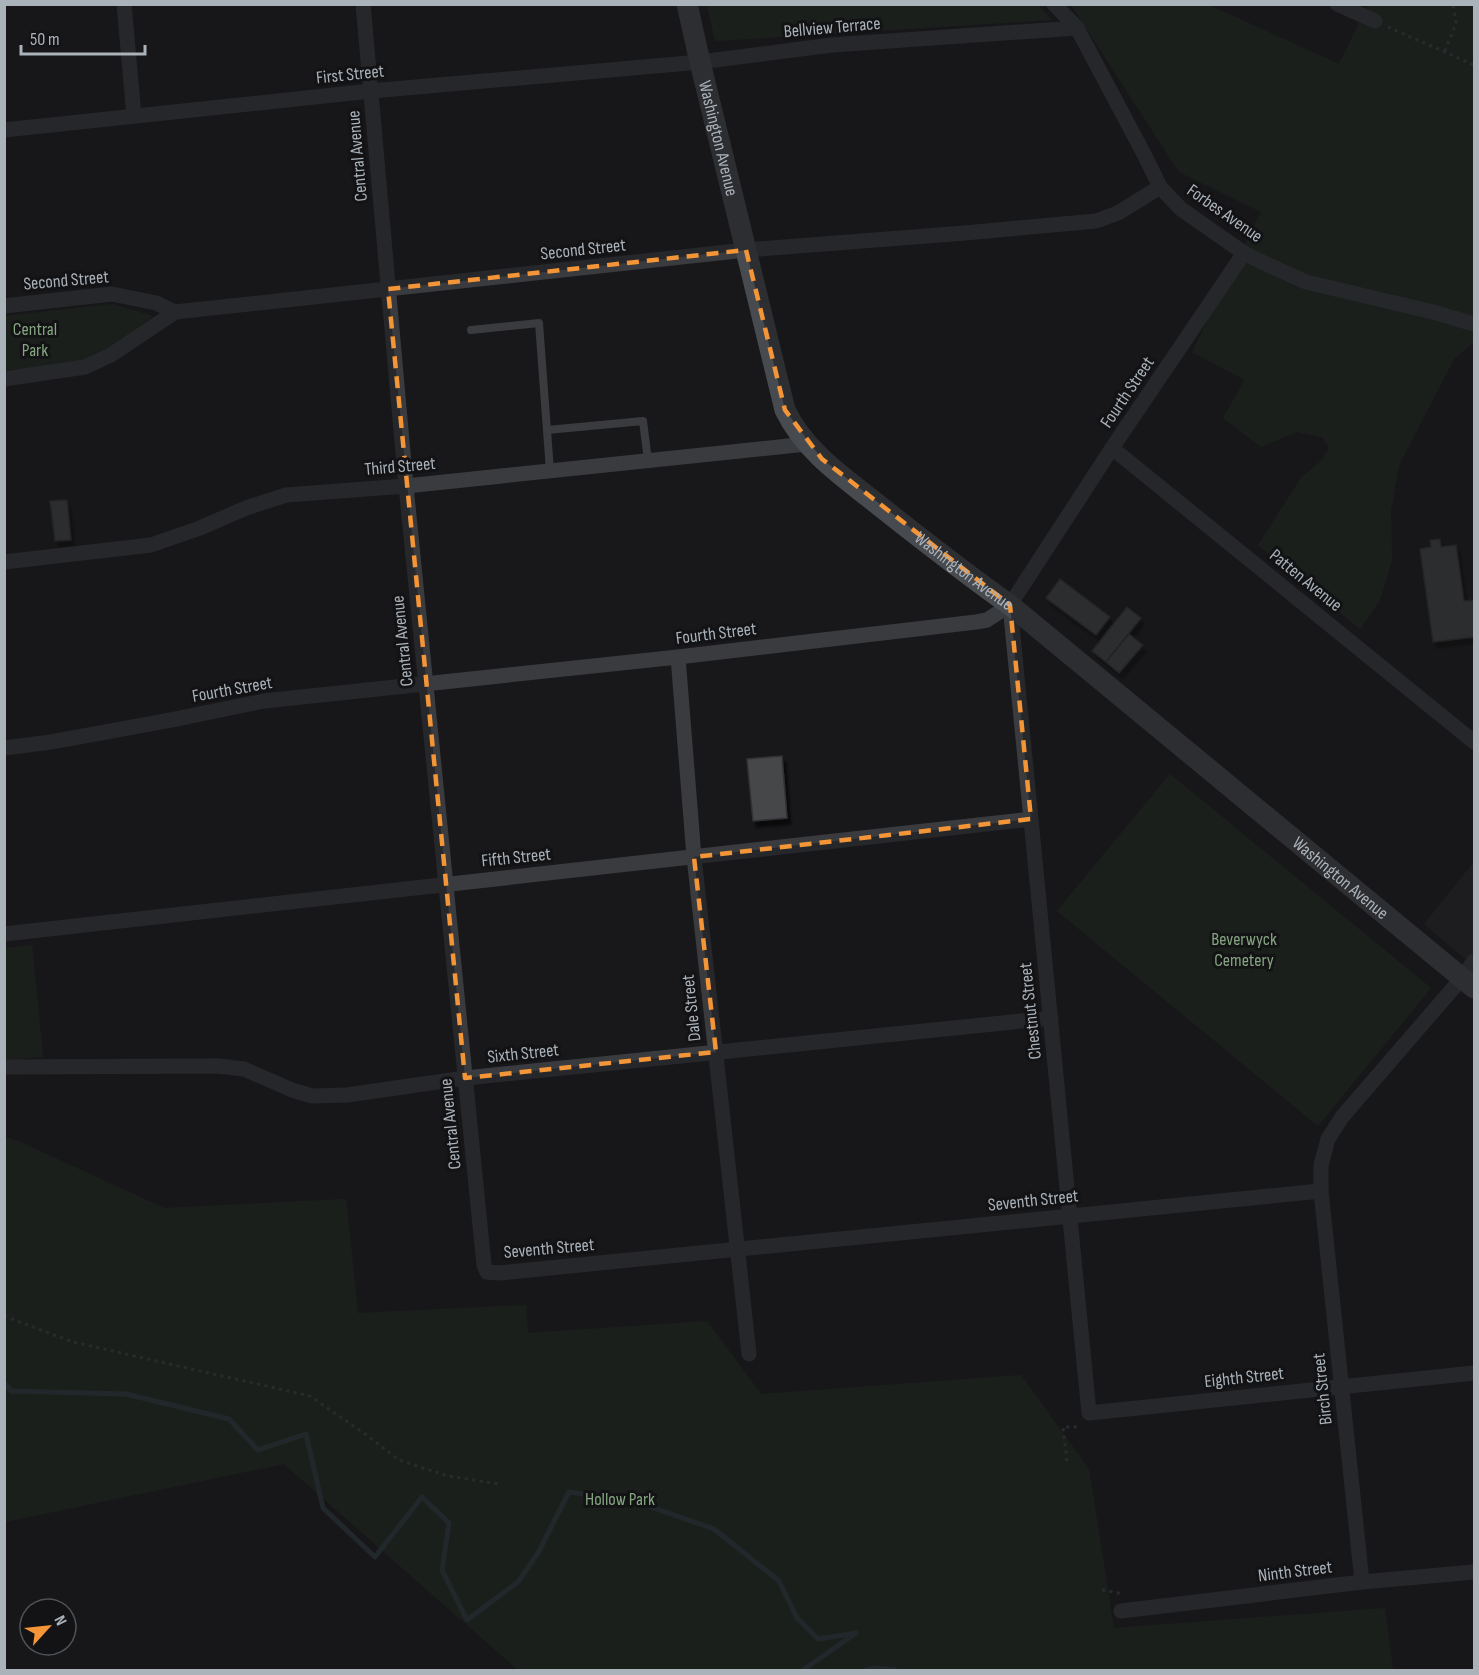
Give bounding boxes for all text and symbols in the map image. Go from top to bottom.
street label: Bellview Terrace [783,13,881,42]
scale bar [21,18,146,56]
text: 50 m [30,29,60,50]
street label: First Street [315,60,386,89]
street label: Washington Avenue [694,79,742,198]
street label: Central Avenue [343,110,372,202]
street label: Forbes Avenue [1183,180,1266,247]
street label: Second Street [539,235,627,264]
street label: Second Street [22,266,110,295]
park label: Central Park [13,319,57,361]
street label: Fourth Street [1096,352,1159,432]
street label: Third Street [364,453,437,480]
street label: Washington Avenue [910,527,1017,615]
street label: Patten Avenue [1265,545,1346,616]
street label: Central Avenue [387,595,418,687]
street label: Fourth Street [675,618,758,649]
street label: Fourth Street [190,672,274,707]
street label: Washington Avenue [1288,833,1392,924]
street label: Fifth Street [480,843,552,872]
park label: Beverwyck Cemetery [1211,929,1277,971]
street label: Chestnut Street [1015,961,1046,1060]
street label: Dale Street [677,973,705,1042]
street label: Sixth Street [486,1039,560,1068]
street label: Central Avenue [435,1078,466,1170]
street label: Seventh Street [987,1185,1080,1216]
street label: Seventh Street [503,1234,596,1263]
street label: Birch Street [1308,1352,1337,1426]
street label: Eighth Street [1203,1363,1285,1392]
park label: Hollow Park [585,1489,655,1510]
street label: Ninth Street [1257,1556,1334,1586]
north arrow [18,1597,78,1657]
text: N [50,1613,70,1629]

